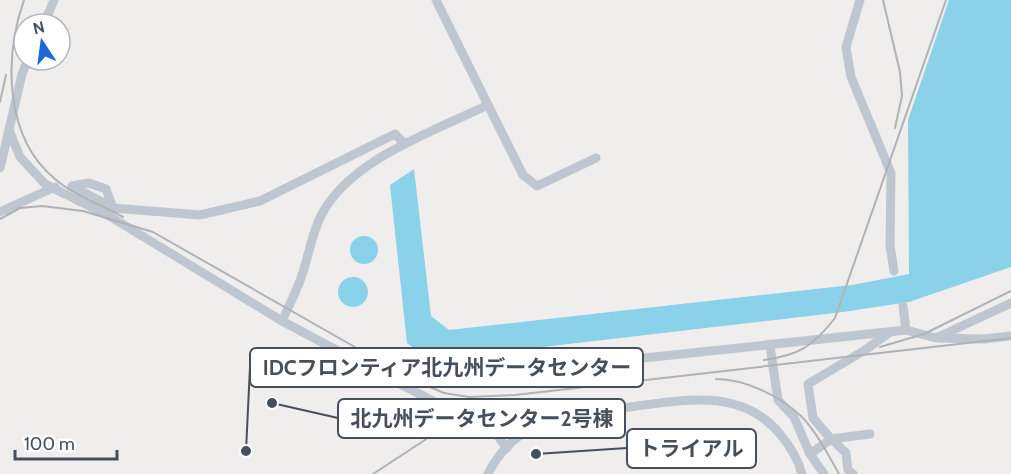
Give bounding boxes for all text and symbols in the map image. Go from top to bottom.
north arrow [12,12,72,72]
text: N [31,17,46,38]
callout: IDCフロンティア北九州データセンター [250,348,643,387]
text: IDCフロンティア北九州データセンター [263,355,631,380]
callout: 北九州データセンター2号棟 [338,399,625,438]
text: 北九州データセンター2号棟 [350,406,614,431]
scale bar [15,423,117,461]
callout: トライアル [627,429,756,468]
text: 100 m [24,433,75,455]
text: トライアル [639,436,743,461]

